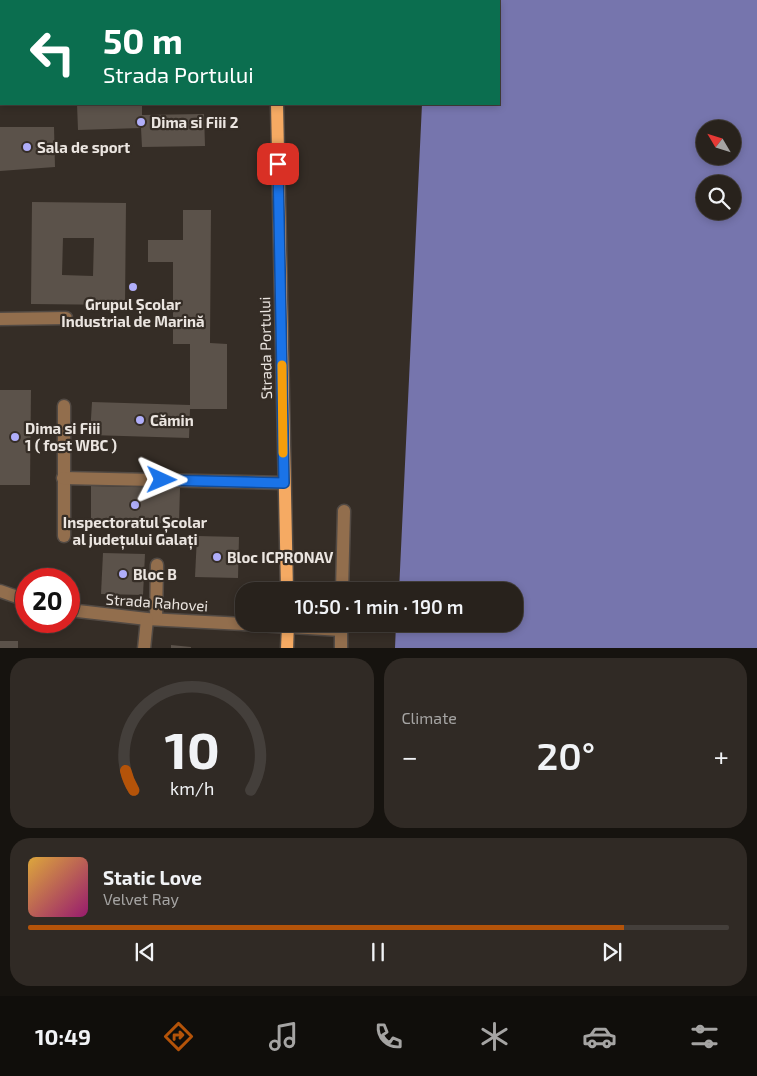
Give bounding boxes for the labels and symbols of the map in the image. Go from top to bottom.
place label: Dima si Fiii 2 [151,113,239,131]
marker: Dima si Fiii 2 [135,116,147,128]
north arrow [696,120,741,165]
place label: Sala de sport [37,138,130,156]
marker: Sala de sport [21,141,33,153]
pin [257,143,299,185]
marker: Grupul Școlar Industrial de Marină [127,281,139,293]
place label: Grupul Școlar Industrial de Marină [61,295,205,330]
street label: Strada Portului [255,296,275,400]
place label: Cămin [150,411,194,429]
marker: Cămin [134,414,146,426]
place label: Dima si Fiii 1 ( fost WBC ) [25,419,117,454]
marker: Dima si Fiii 1 ( fost WBC ) [9,431,21,443]
position arrow [135,453,187,505]
marker: Inspectoratul Școlar al județului Galați [129,499,141,511]
place label: Inspectoratul Școlar al județului Galați [63,513,208,550]
place label: Bloc ICPRONAV [227,548,334,566]
marker: Bloc ICPRONAV [211,551,223,563]
place label: Bloc B [133,565,177,583]
speed limit sign: 20 [15,568,80,633]
marker: Bloc B [117,568,129,580]
street label: Strada Rahovei [105,589,209,615]

